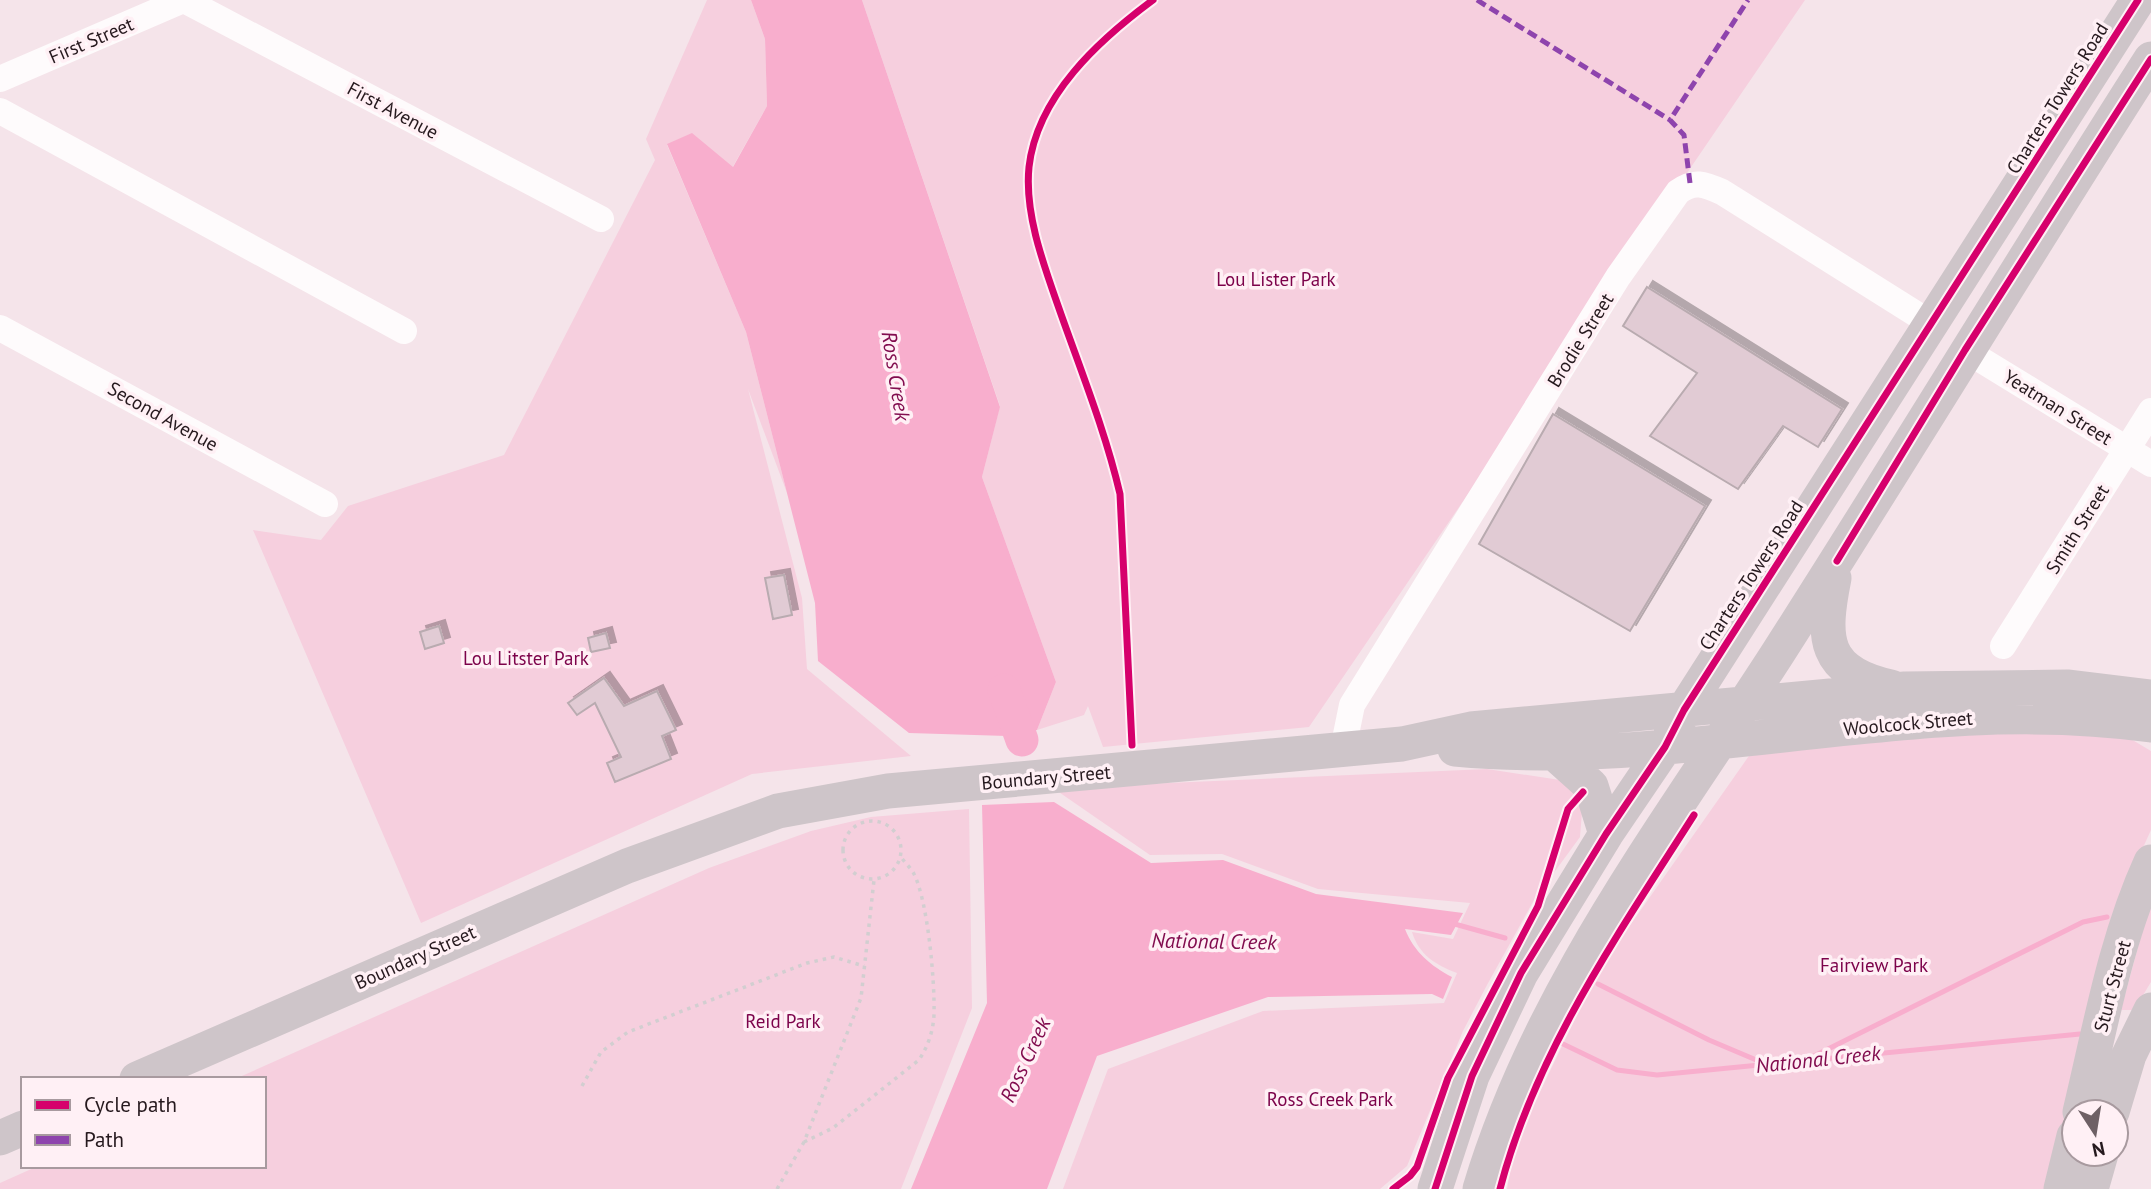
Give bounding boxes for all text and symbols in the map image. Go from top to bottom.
street label: First Street [45,11,137,69]
street label: Charters Towers Road [2001,18,2113,178]
street label: First Avenue [343,76,443,144]
park label: Lou Lister Park [1216,267,1336,291]
street label: Brodie Street [1542,288,1619,391]
water label: Ross Creek [876,329,917,424]
street label: Yeatman Street [1999,364,2117,450]
street label: Second Avenue [104,376,222,456]
street label: Smith Street [2040,479,2114,578]
street label: Charters Towers Road [1694,496,1808,654]
park label: Lou Litster Park [463,646,589,670]
street label: Woolcock Street [1842,705,1974,741]
street label: Boundary Street [980,759,1112,795]
street label: Boundary Street [351,919,480,994]
water label: National Creek [1151,926,1278,956]
street label: Sturt Street [2088,937,2136,1034]
park label: Fairview Park [1820,953,1928,977]
park label: Reid Park [745,1009,821,1033]
water label: Ross Creek [994,1012,1057,1107]
water label: National Creek [1754,1039,1883,1079]
legend [21,1077,266,1168]
park label: Ross Creek Park [1267,1087,1393,1111]
text: Cycle path [84,1091,177,1118]
north arrow [2060,1098,2130,1168]
text: Path [84,1126,124,1153]
text: N [2090,1137,2107,1163]

